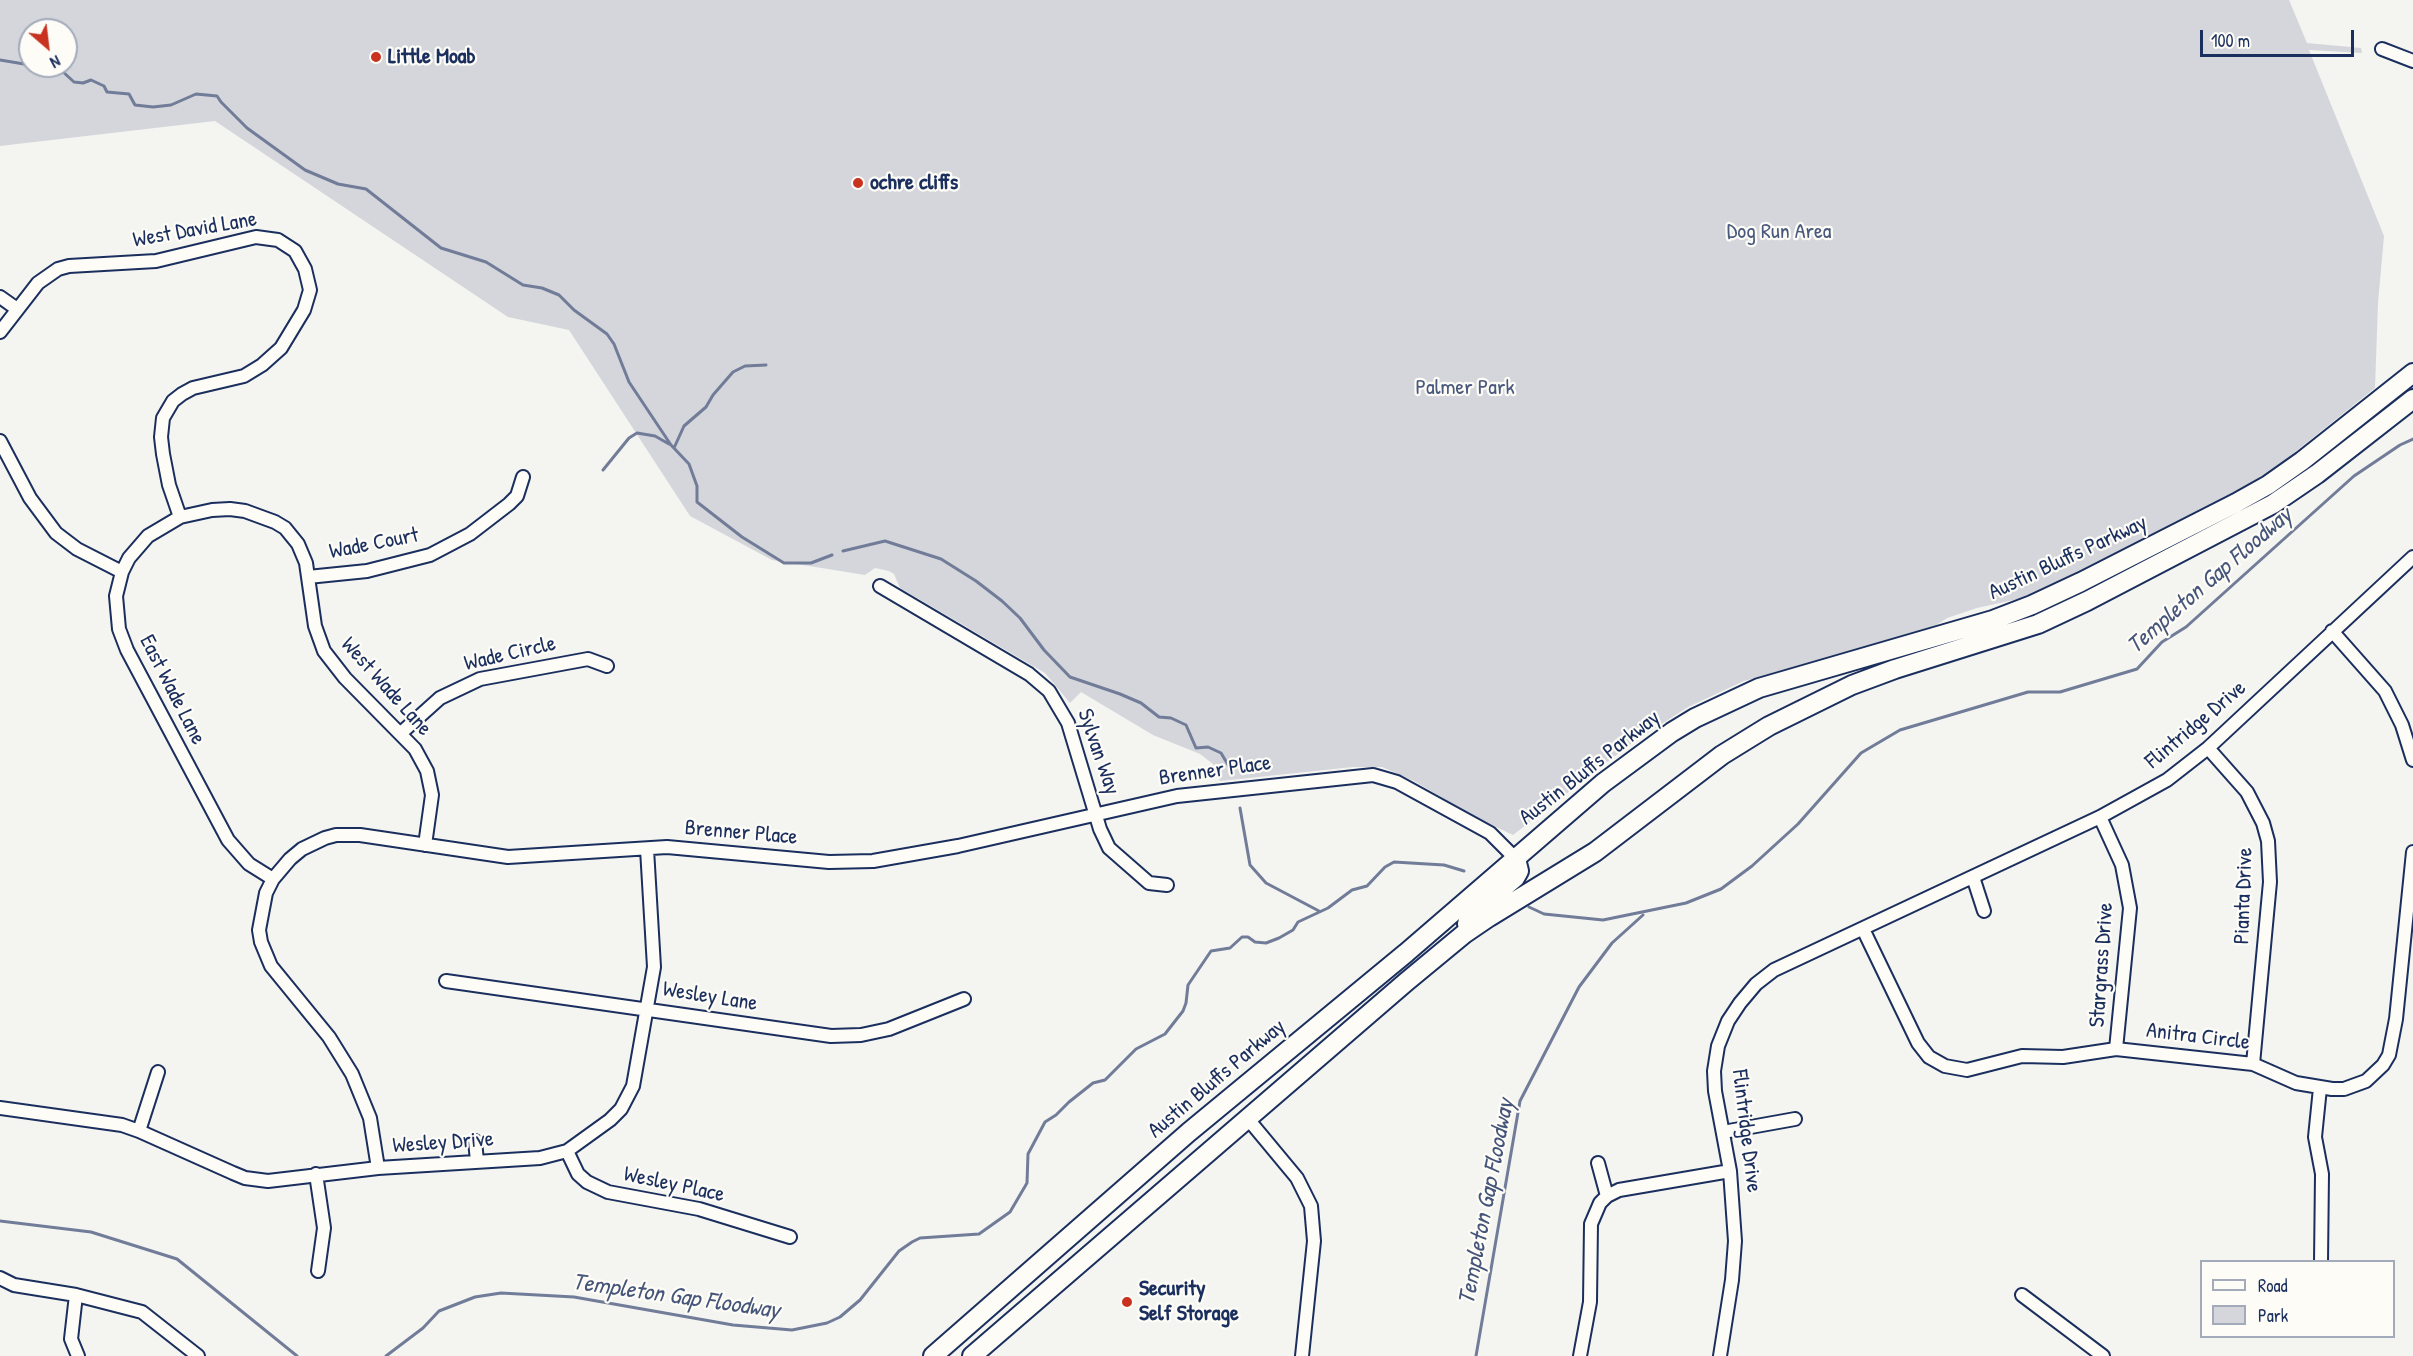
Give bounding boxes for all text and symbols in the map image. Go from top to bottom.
north arrow [18,18,78,78]
scale bar [2203,18,2358,56]
text: 100 m [2211,28,2250,53]
place label: Little Moab [388,44,476,70]
text: N [47,50,64,74]
marker: Little Moab [369,50,383,64]
place label: ochre cliffs [870,170,958,196]
marker: ochre cliffs [851,176,865,190]
street label: West David Lane [131,206,259,254]
park label: Dog Run Area [1727,219,1831,245]
park label: Palmer Park [1415,375,1515,401]
water label: Templeton Gap Floodway [2122,502,2298,660]
street label: Austin Bluffs Parkway [1985,510,2151,606]
street label: Wade Court [327,522,421,566]
street label: East Wade Lane [133,631,211,749]
street label: Wade Circle [462,631,558,677]
street label: West Wade Lane [335,632,437,742]
street label: Flintridge Drive [2140,675,2252,775]
street label: Austin Bluffs Parkway [1514,705,1666,831]
street label: Sylvan Way [1071,706,1125,798]
street label: Brenner Place [1157,750,1273,792]
street label: Brenner Place [684,815,798,851]
street label: Pianta Drive [2229,847,2259,945]
street label: Stargrass Drive [2084,902,2120,1028]
street label: Wesley Lane [661,977,759,1017]
street label: Austin Bluffs Parkway [1143,1014,1291,1144]
street label: Anitra Circle [2145,1018,2251,1056]
street label: Flintridge Drive [1725,1068,1767,1194]
water label: Templeton Gap Floodway [1453,1097,1521,1307]
street label: Wesley Drive [392,1126,494,1160]
street label: Wesley Place [621,1161,727,1209]
legend [2200,1260,2395,1338]
water label: Templeton Gap Floodway [570,1268,782,1326]
text: Road [2258,1273,2288,1298]
place label: Security Self Storage [1139,1276,1239,1328]
marker: Security Self Storage [1120,1295,1134,1309]
text: Park [2258,1303,2288,1328]

